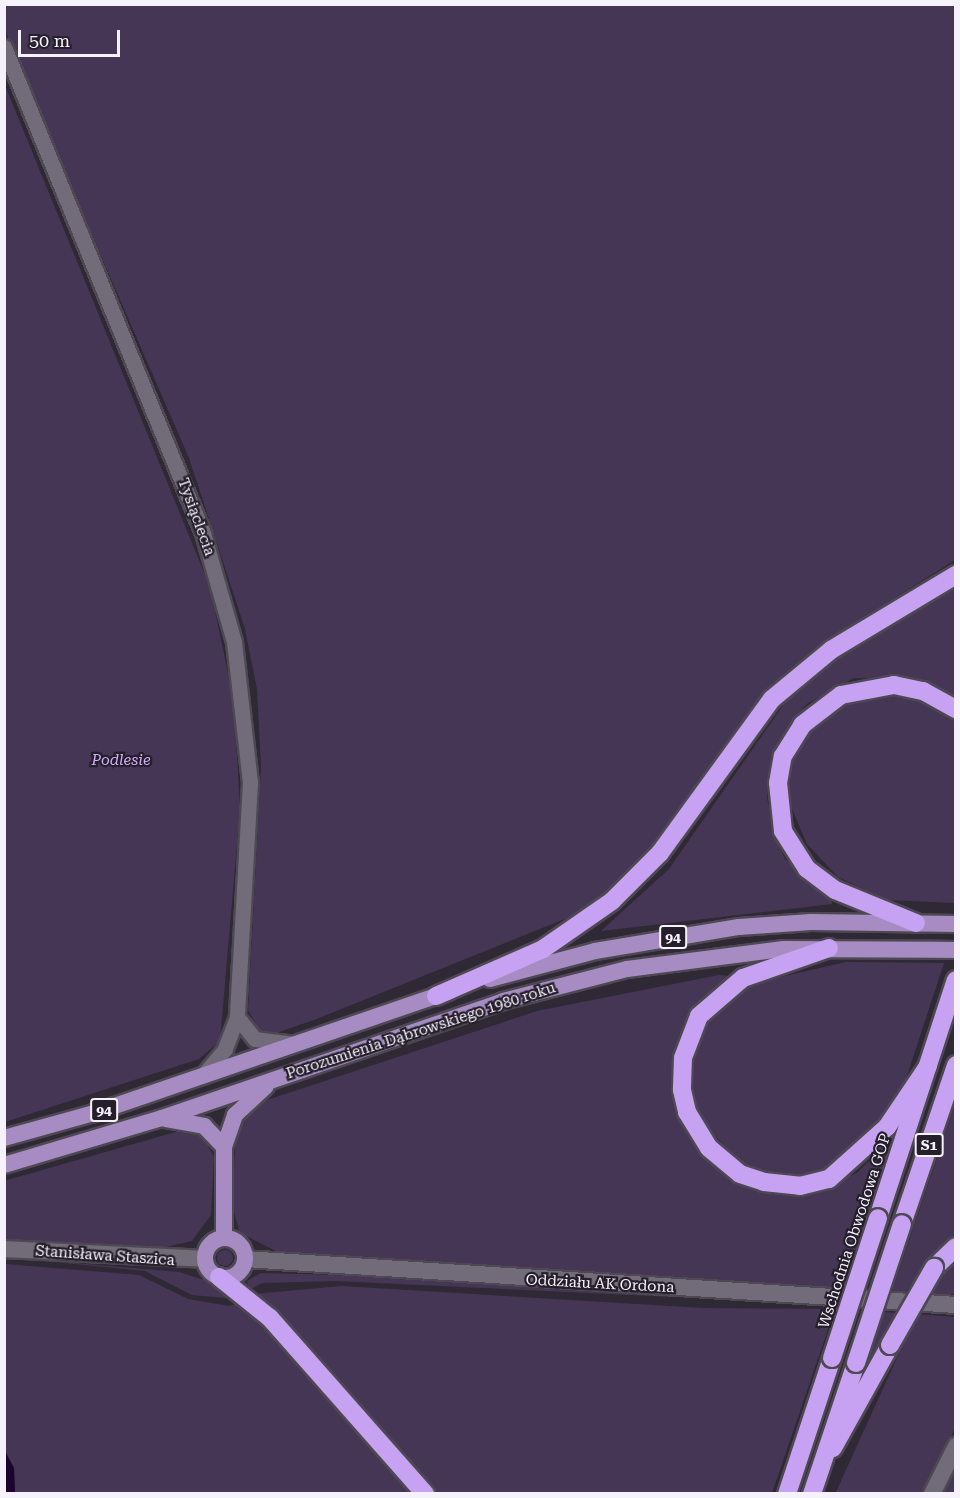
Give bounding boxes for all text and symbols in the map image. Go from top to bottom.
scale bar [21,18,123,56]
text: 50 m [29,30,70,51]
street label: Tysiąclecia [174,476,218,558]
park label: Podlesie [91,752,151,770]
road number: 94 [658,926,688,948]
street label: Porozumienia Dąbrowskiego 1980 roku [284,979,558,1083]
road number: 94 [89,1099,119,1121]
street label: Wschodnia Obwodowa GOP [815,1131,895,1331]
road number: S1 [914,1134,944,1156]
street label: Stanisława Staszica [35,1242,175,1270]
street label: Oddziału AK Ordona [525,1271,675,1297]

